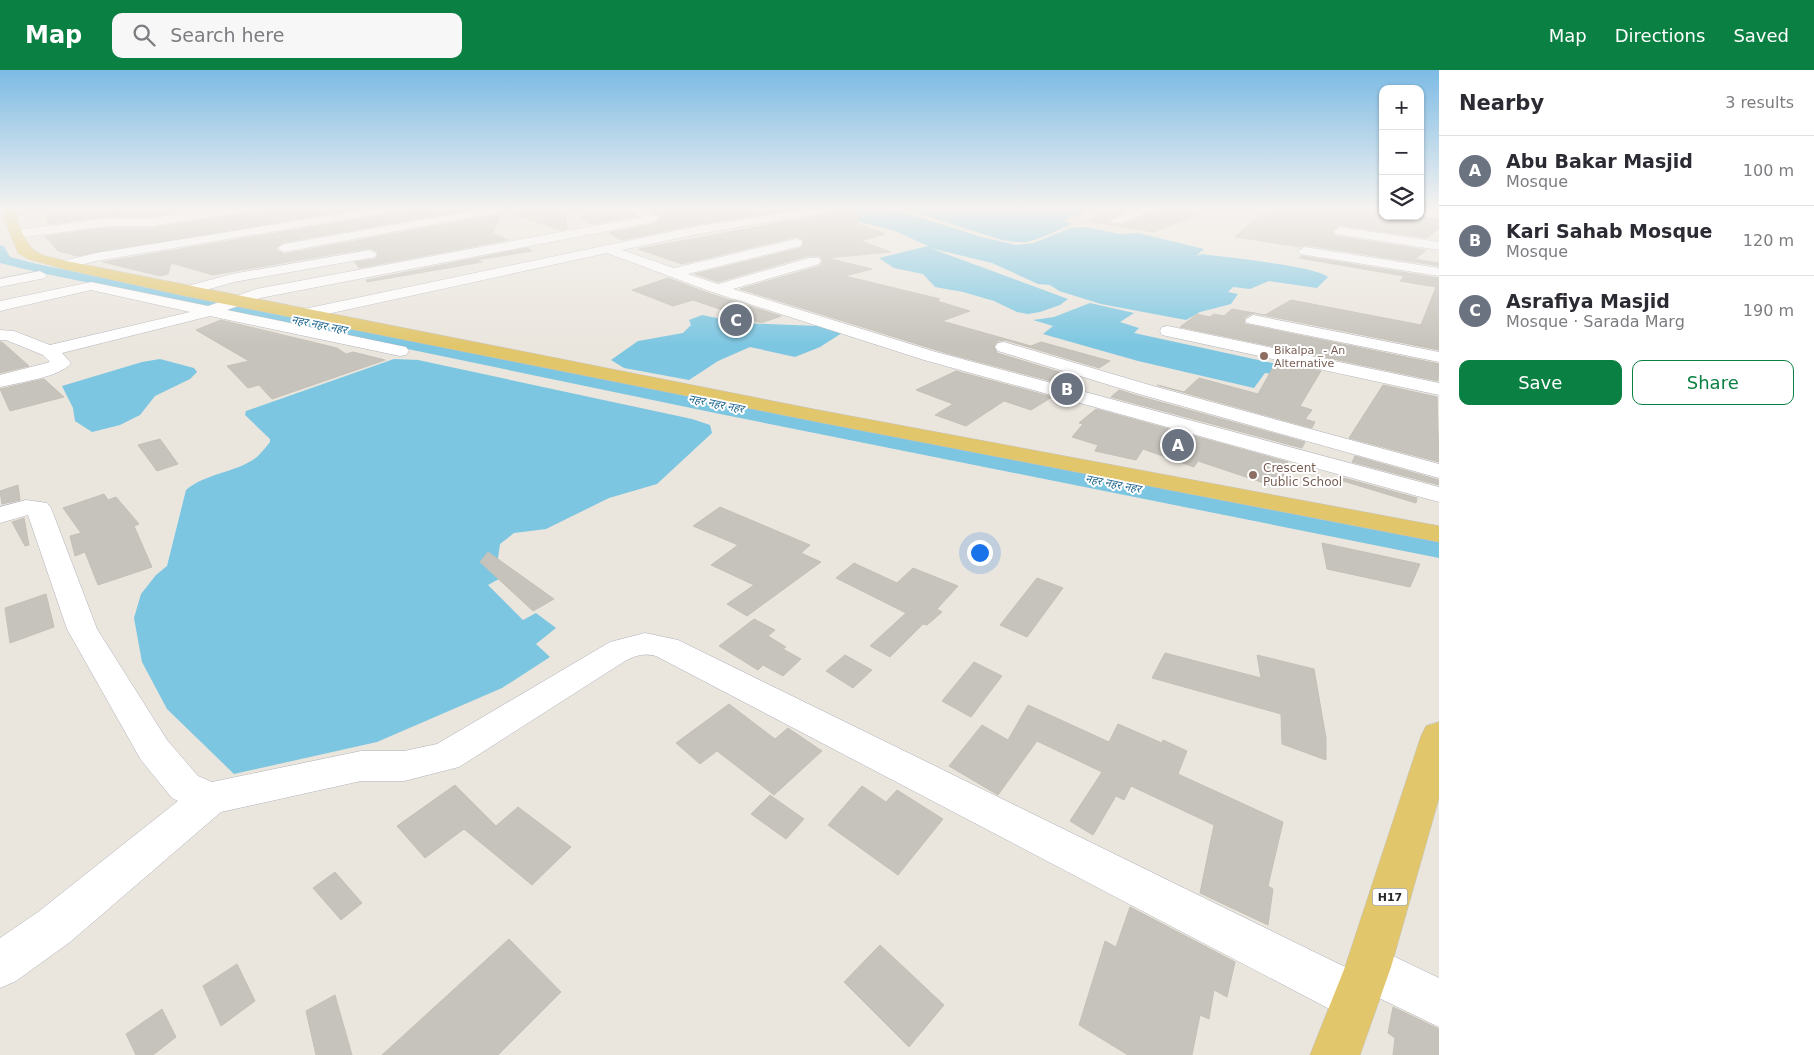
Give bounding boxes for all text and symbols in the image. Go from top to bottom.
search box [112,13,462,58]
text: Map [25,21,82,49]
icon: search [130,21,158,49]
text: Search here [170,24,284,46]
text: Map [1549,25,1587,46]
text: Directions [1615,25,1705,46]
text: Saved [1733,25,1789,46]
map controls [1379,85,1424,220]
button: + [1379,85,1424,130]
text: Nearby [1459,91,1544,115]
text: 3 results [1725,93,1794,112]
button: − [1379,130,1424,175]
text: Abu Bakar Masjid [1506,150,1693,172]
text: A [1469,161,1481,180]
text: 100 m [1743,161,1794,180]
text: Mosque [1506,172,1568,191]
button: layers [1379,175,1424,220]
text: Kari Sahab Mosque [1506,220,1712,242]
text: B [1469,231,1481,250]
text: 120 m [1743,231,1794,250]
text: Mosque [1506,242,1568,261]
text: Asrafiya Masjid [1506,290,1670,312]
pin: C [720,301,752,339]
text: C [1469,301,1481,320]
text: 190 m [1743,301,1794,320]
text: Mosque · Sarada Marg [1506,312,1685,331]
water label: नहर नहर नहर [290,313,350,337]
place label: Bikalpa _- An Alternative [1274,344,1345,370]
marker: Bikalpa _- An Alternative [1258,350,1270,362]
button: Save [1459,360,1622,405]
button: Share [1632,360,1794,405]
pin: B [1051,370,1083,408]
water label: नहर नहर नहर [687,392,747,416]
pin: A [1162,426,1194,464]
place label: Crescent Public School [1263,461,1342,489]
marker: Crescent Public School [1247,469,1259,481]
water label: नहर नहर नहर [1084,472,1144,496]
your location [967,540,993,566]
road number: H17 [1372,889,1408,906]

